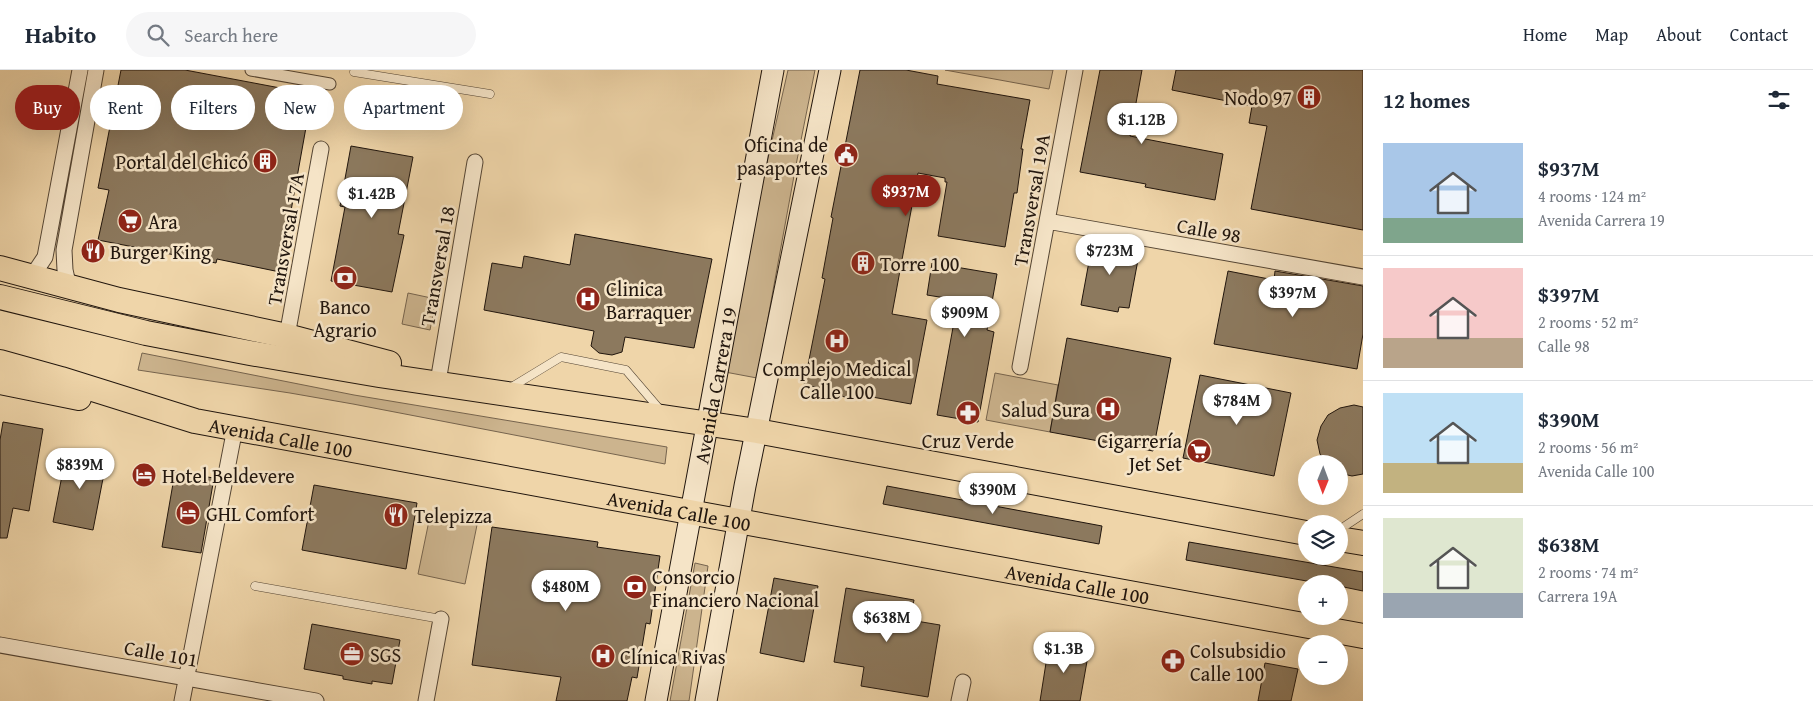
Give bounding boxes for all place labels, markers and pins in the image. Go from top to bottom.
place label: Nodo 97 [1224,83,1292,112]
building icon: Nodo 97 [1296,84,1322,110]
pin: $1.12B [1101,102,1183,145]
place label: Oficina de pasaportes [737,130,828,182]
public building icon: Oficina de pasaportes [833,142,859,168]
place label: Portal del Chicó [115,147,248,176]
building icon: Portal del Chicó [252,148,278,174]
pin: $937M [871,174,941,217]
pin: $1.42B [331,176,413,219]
place label: Ara [148,207,178,236]
supermarket icon: Ara [117,208,143,234]
pin: $723M [1075,234,1145,276]
place label: Burger King [110,237,211,266]
restaurant icon: Burger King [80,238,106,264]
place label: Torre 100 [880,249,960,278]
building icon: Torre 100 [850,250,876,276]
bank icon: Banco Agrario [332,265,358,291]
place label: Clinica Barraquer [606,274,692,326]
pin: $397M [1258,276,1328,318]
hospital icon: Clinica Barraquer [575,286,601,312]
place label: Banco Agrario [313,292,377,344]
pin: $909M [930,296,1000,338]
hospital icon: Complejo Medical Calle 100 [824,328,850,354]
place label: Complejo Medical Calle 100 [762,354,912,406]
pin: $784M [1202,384,1272,426]
place label: Salud Sura [1001,395,1091,424]
hospital icon: Salud Sura [1095,396,1121,422]
pharmacy icon: Cruz Verde [955,400,981,426]
place label: Cruz Verde [922,426,1014,455]
place label: Cigarrería Jet Set [1097,426,1183,478]
supermarket icon: Cigarrería Jet Set [1186,438,1212,464]
pin: $839M [45,448,115,490]
place label: Hotel Beldevere [162,461,295,490]
hotel icon: Hotel Beldevere [131,462,157,488]
pin: $390M [958,472,1028,515]
place label: GHL Comfort [206,499,315,528]
hotel icon: GHL Comfort [175,500,201,526]
place label: Telepizza [414,501,493,530]
restaurant icon: Telepizza [383,502,409,528]
place label: Consorcio Financiero Nacional [652,562,820,614]
pin: $480M [531,570,601,612]
bank icon: Consorcio Financiero Nacional [622,574,648,600]
pin: $638M [852,600,922,643]
pin: $1.3B [1029,632,1099,674]
place label: Colsubsidio Calle 100 [1190,636,1286,688]
place label: SGS [370,640,401,669]
office icon: SGS [339,641,365,667]
place label: Clínica Rivas [620,642,726,671]
hospital icon: Clínica Rivas [590,643,616,669]
pharmacy icon: Colsubsidio Calle 100 [1160,648,1186,674]

